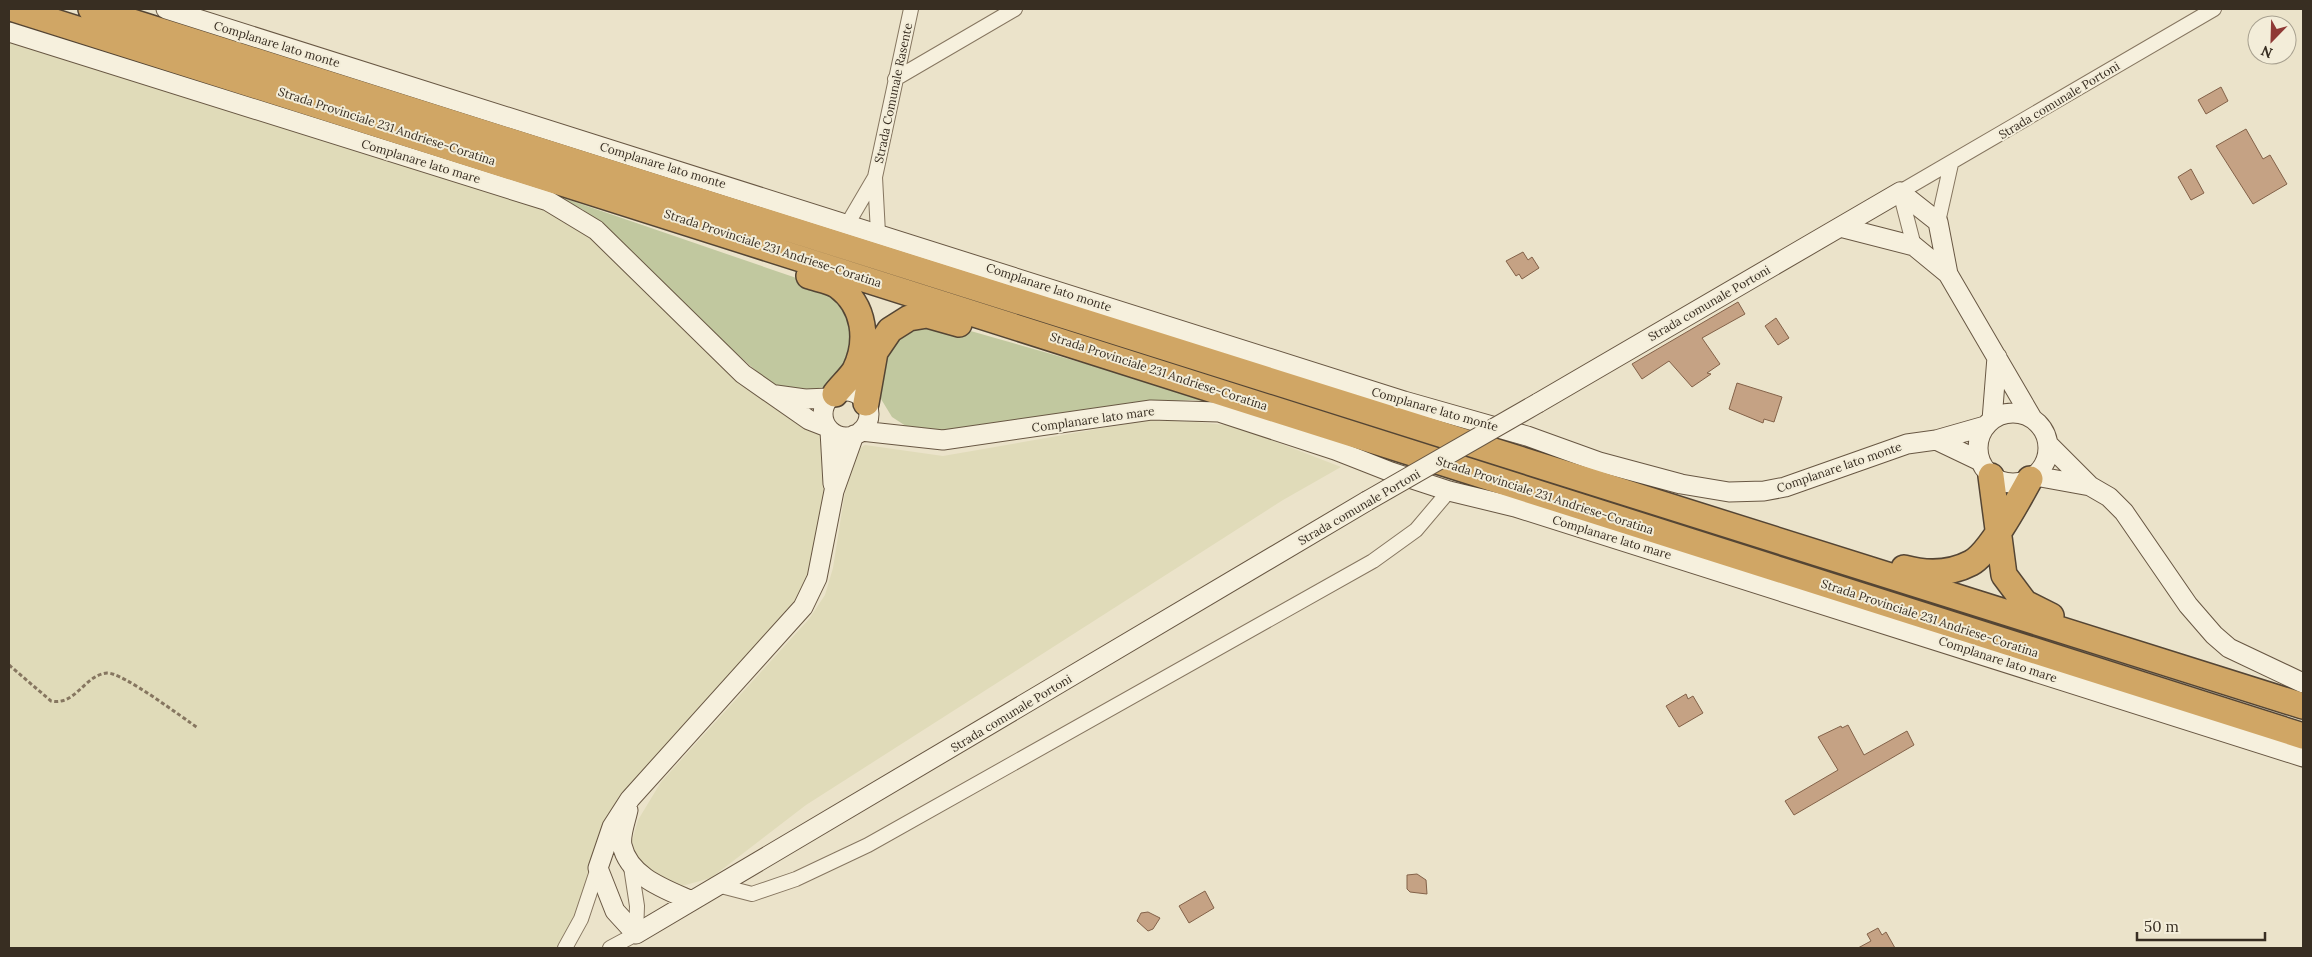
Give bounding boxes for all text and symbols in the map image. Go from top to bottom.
north arrow [2247,15,2297,65]
street label: Complanare lato monte [212,18,342,71]
street label: Strada Comunale Rasente [871,21,915,165]
text: N [2258,41,2275,62]
street label: Strada comunale Portoni [1996,58,2122,142]
street label: Strada Provinciale 231 Andriese-Coratina [276,84,498,168]
street label: Complanare lato mare [360,136,483,186]
street label: Complanare lato monte [598,139,728,192]
street label: Strada Provinciale 231 Andriese-Coratina [662,206,884,290]
street label: Complanare lato monte [984,260,1114,315]
street label: Strada comunale Portoni [1645,262,1773,344]
street label: Strada Provinciale 231 Andriese-Coratina [1048,329,1270,413]
street label: Complanare lato monte [1370,384,1501,434]
street label: Complanare lato mare [1031,403,1156,435]
street label: Complanare lato monte [1774,438,1904,495]
street label: Strada Provinciale 231 Andriese-Coratina [1434,453,1656,537]
street label: Strada comunale Portoni [1295,466,1423,548]
street label: Complanare lato mare [1551,512,1674,562]
street label: Strada Provinciale 231 Andriese-Coratina [1819,576,2041,660]
street label: Complanare lato mare [1937,633,2060,685]
street label: Strada comunale Portoni [948,671,1074,755]
scale bar [2137,910,2264,942]
text: 50 m [2144,917,2179,936]

